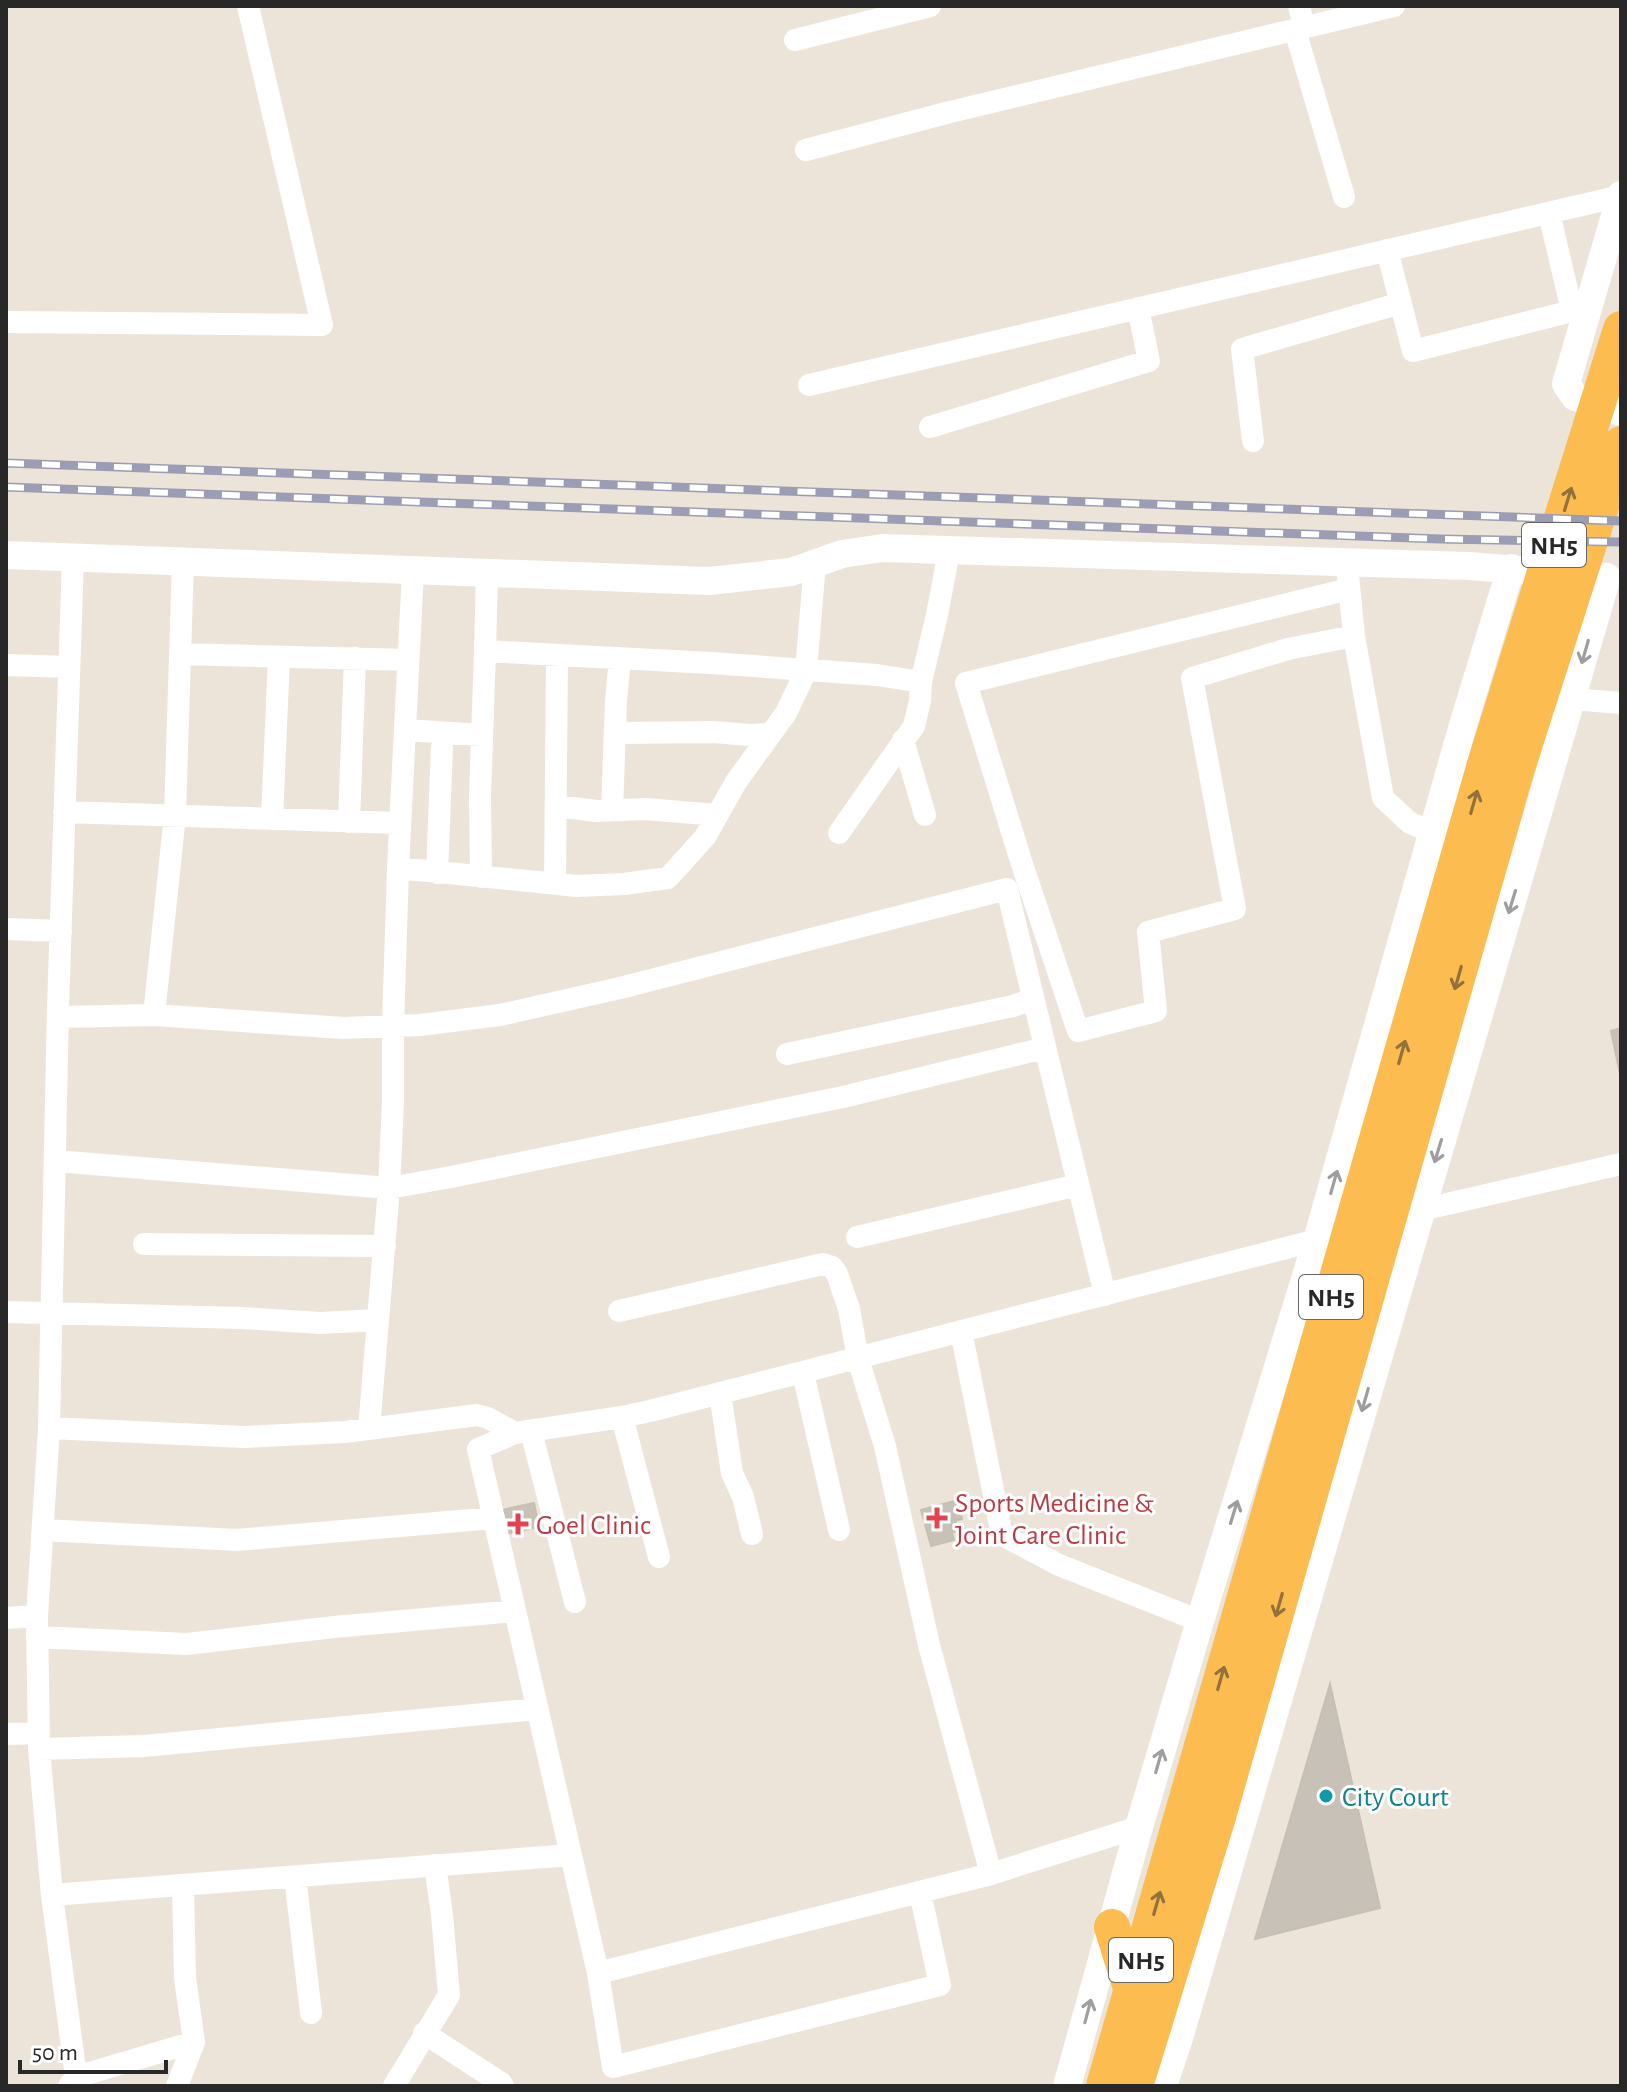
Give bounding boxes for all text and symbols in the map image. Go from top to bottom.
one-way arrow [1561,487,1576,513]
road number: NH5 [1522,523,1586,567]
one-way arrow [1577,639,1592,665]
one-way arrow [1467,789,1482,815]
one-way arrow [1504,888,1519,914]
one-way arrow [1449,964,1464,990]
one-way arrow [1395,1039,1410,1065]
one-way arrow [1430,1137,1445,1163]
one-way arrow [1327,1170,1342,1196]
road number: NH5 [1299,1275,1363,1319]
one-way arrow [1357,1387,1372,1413]
place label: Sports Medicine & Joint Care Clinic [955,1490,1154,1550]
one-way arrow [1227,1499,1242,1524]
marker: Sports Medicine & Joint Care Clinic [926,1507,948,1529]
place label: Goel Clinic [536,1512,651,1540]
marker: Goel Clinic [507,1513,529,1535]
one-way arrow [1271,1591,1286,1617]
one-way arrow [1215,1666,1230,1692]
one-way arrow [1152,1748,1167,1774]
place label: City Court [1342,1784,1449,1812]
marker: City Court [1317,1787,1335,1805]
one-way arrow [1150,1891,1165,1917]
road number: NH5 [1109,1938,1173,1982]
one-way arrow [1082,1998,1097,2024]
scale bar [20,2024,166,2074]
text: 50 m [32,2041,78,2065]

